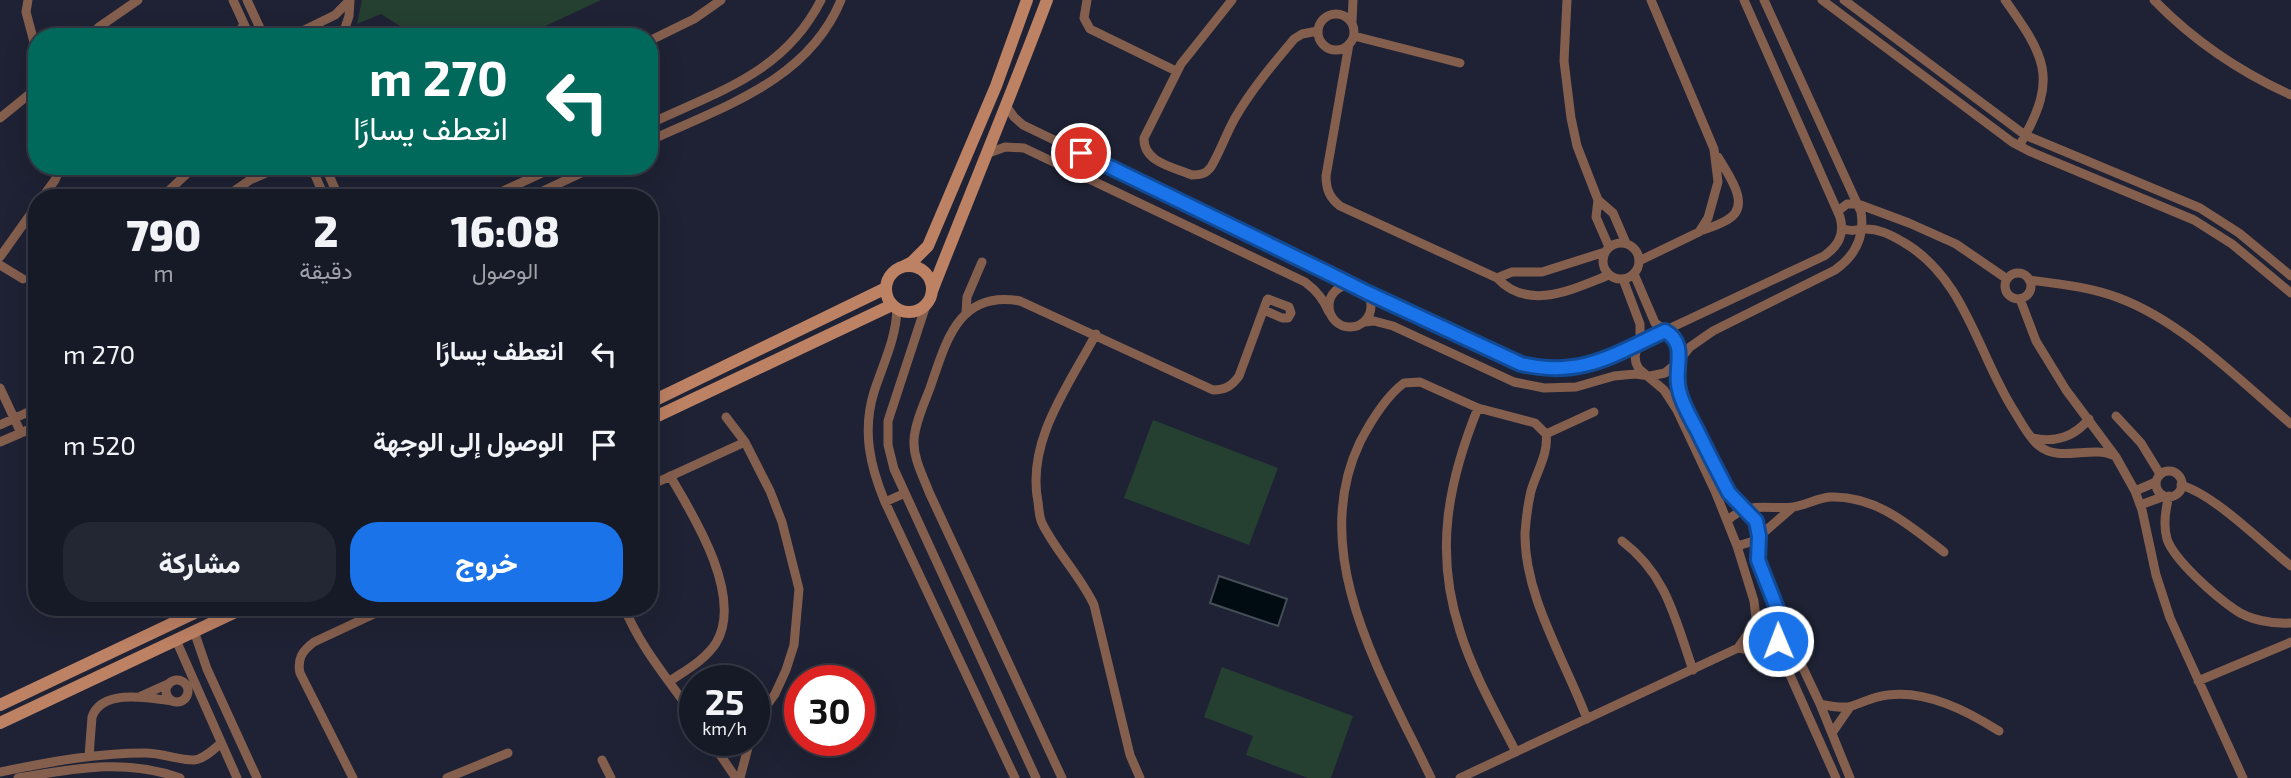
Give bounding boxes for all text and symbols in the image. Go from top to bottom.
text: 270 m [369,47,508,106]
icon: left [532,56,623,147]
text: انعطف يسارًا [353,108,508,146]
pin [1051,123,1111,183]
icon: arrive [1062,134,1100,172]
text: 2 [313,205,338,255]
text: 16:08 [451,205,560,255]
text: 790 [126,209,201,259]
text: دقيقة [299,256,353,284]
text: الوصول [472,256,538,284]
text: m [154,259,174,287]
text: انعطف يسارًا [435,334,564,365]
icon: left [585,335,623,373]
text: 270 m [63,338,135,369]
text: الوصول إلى الوجهة [373,425,564,456]
icon: arrive [585,426,623,464]
text: 520 m [63,429,136,460]
button: مشاركة [63,522,336,602]
button: خروج [350,522,623,602]
position arrow [1741,604,1815,678]
speed limit sign: 30 [784,665,875,756]
text: 25 [705,680,744,722]
text: km/h [702,717,747,739]

